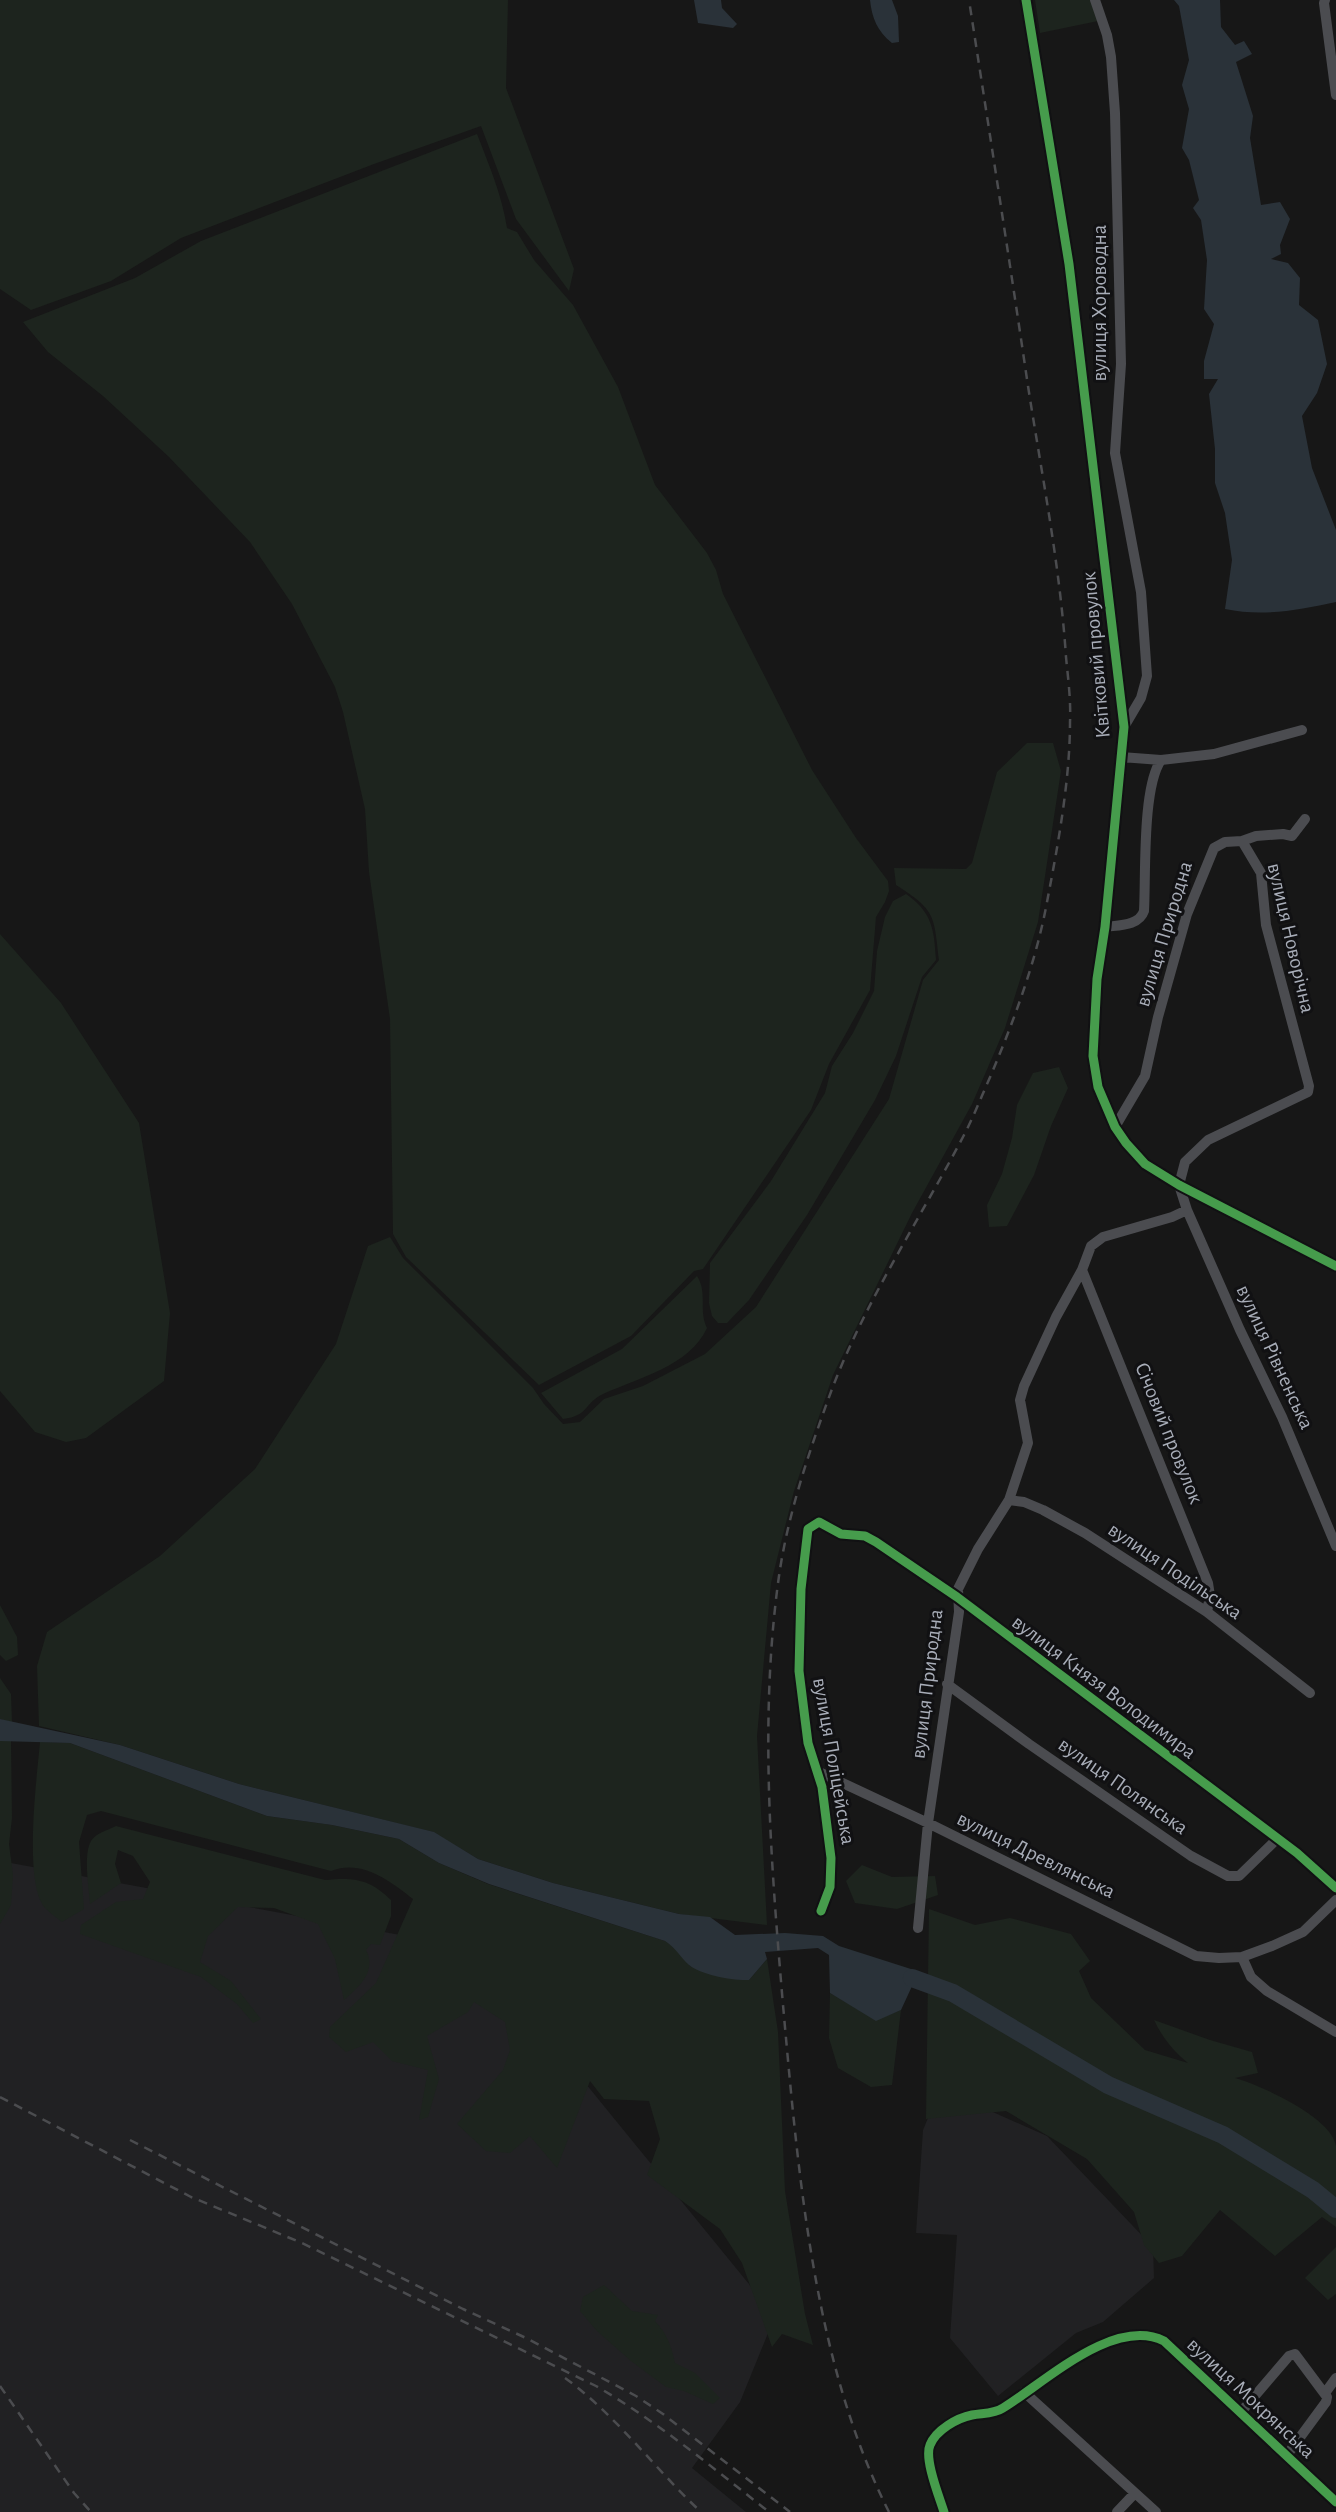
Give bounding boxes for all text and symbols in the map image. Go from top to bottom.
street label: вулиця Хороводна [1089,224,1110,381]
street label: Квітковий провулок [1078,570,1114,739]
street label: вулиця Природна [1132,859,1196,1009]
street label: вулиця Новорічна [1264,861,1319,1015]
street label: вулиця Рівненська [1232,1282,1318,1433]
street label: Січовий провулок [1131,1359,1207,1507]
street label: вулиця Подільська [1104,1519,1246,1624]
street label: вулиця Природна [907,1608,947,1760]
street label: вулиця Князя Володимира [1008,1611,1200,1763]
street label: вулиця Поліцейська [809,1676,859,1846]
street label: вулиця Полянська [1054,1734,1192,1839]
street label: вулиця Древлянська [954,1808,1119,1903]
street label: вулиця Мокрянська [1183,2334,1319,2463]

